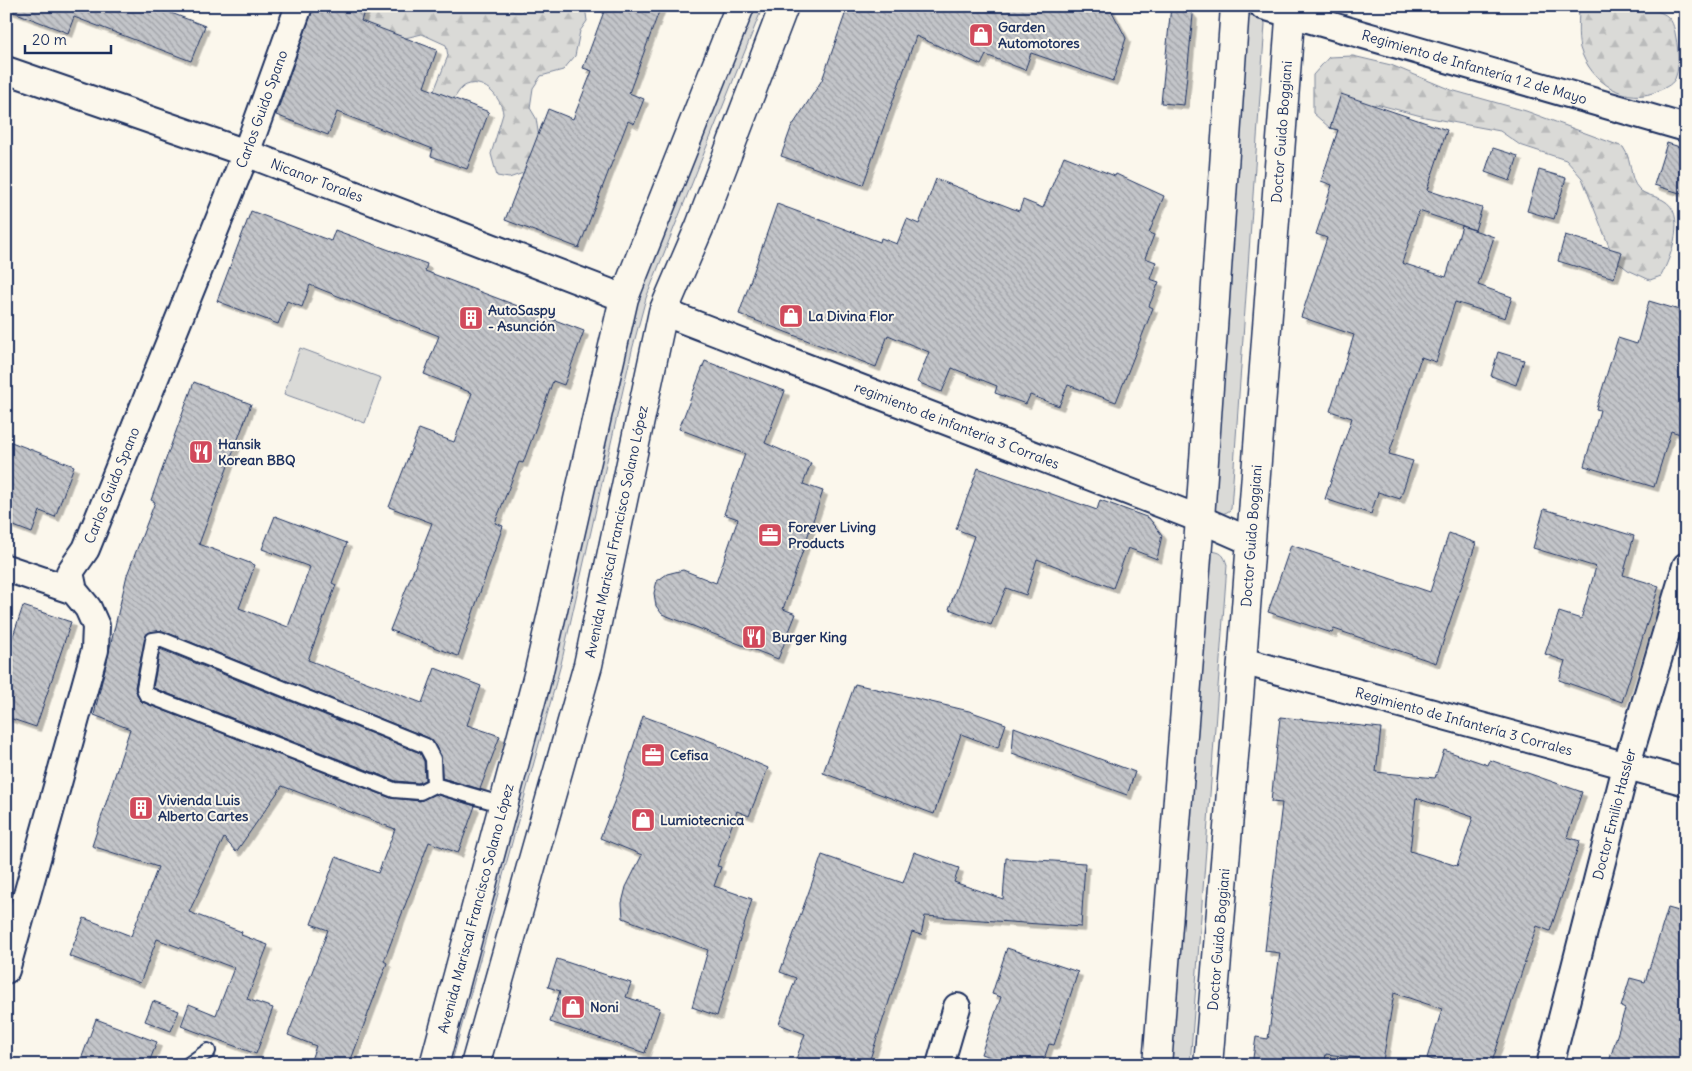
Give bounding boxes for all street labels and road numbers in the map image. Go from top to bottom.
street label: Regimiento de Infantería 1 2 de Mayo [1360,26,1589,108]
street label: Carlos Guido Spano [232,48,291,171]
street label: Doctor Guido Boggiani [1267,60,1296,204]
street label: Nicanor Torales [268,154,366,206]
street label: regimiento de infanteria 3 Corrales [852,378,1062,473]
street label: Avenida Mariscal Francisco Solano López [581,403,652,660]
street label: Carlos Guido Spano [80,424,143,546]
street label: Doctor Guido Boggiani [1237,464,1266,608]
street label: Regimiento de Infantería 3 Corrales [1353,683,1575,760]
street label: Doctor Emilio Hassler [1589,746,1640,882]
street label: Avenida Mariscal Francisco Solano López [434,781,518,1035]
street label: Doctor Guido Boggiani [1204,868,1234,1011]

